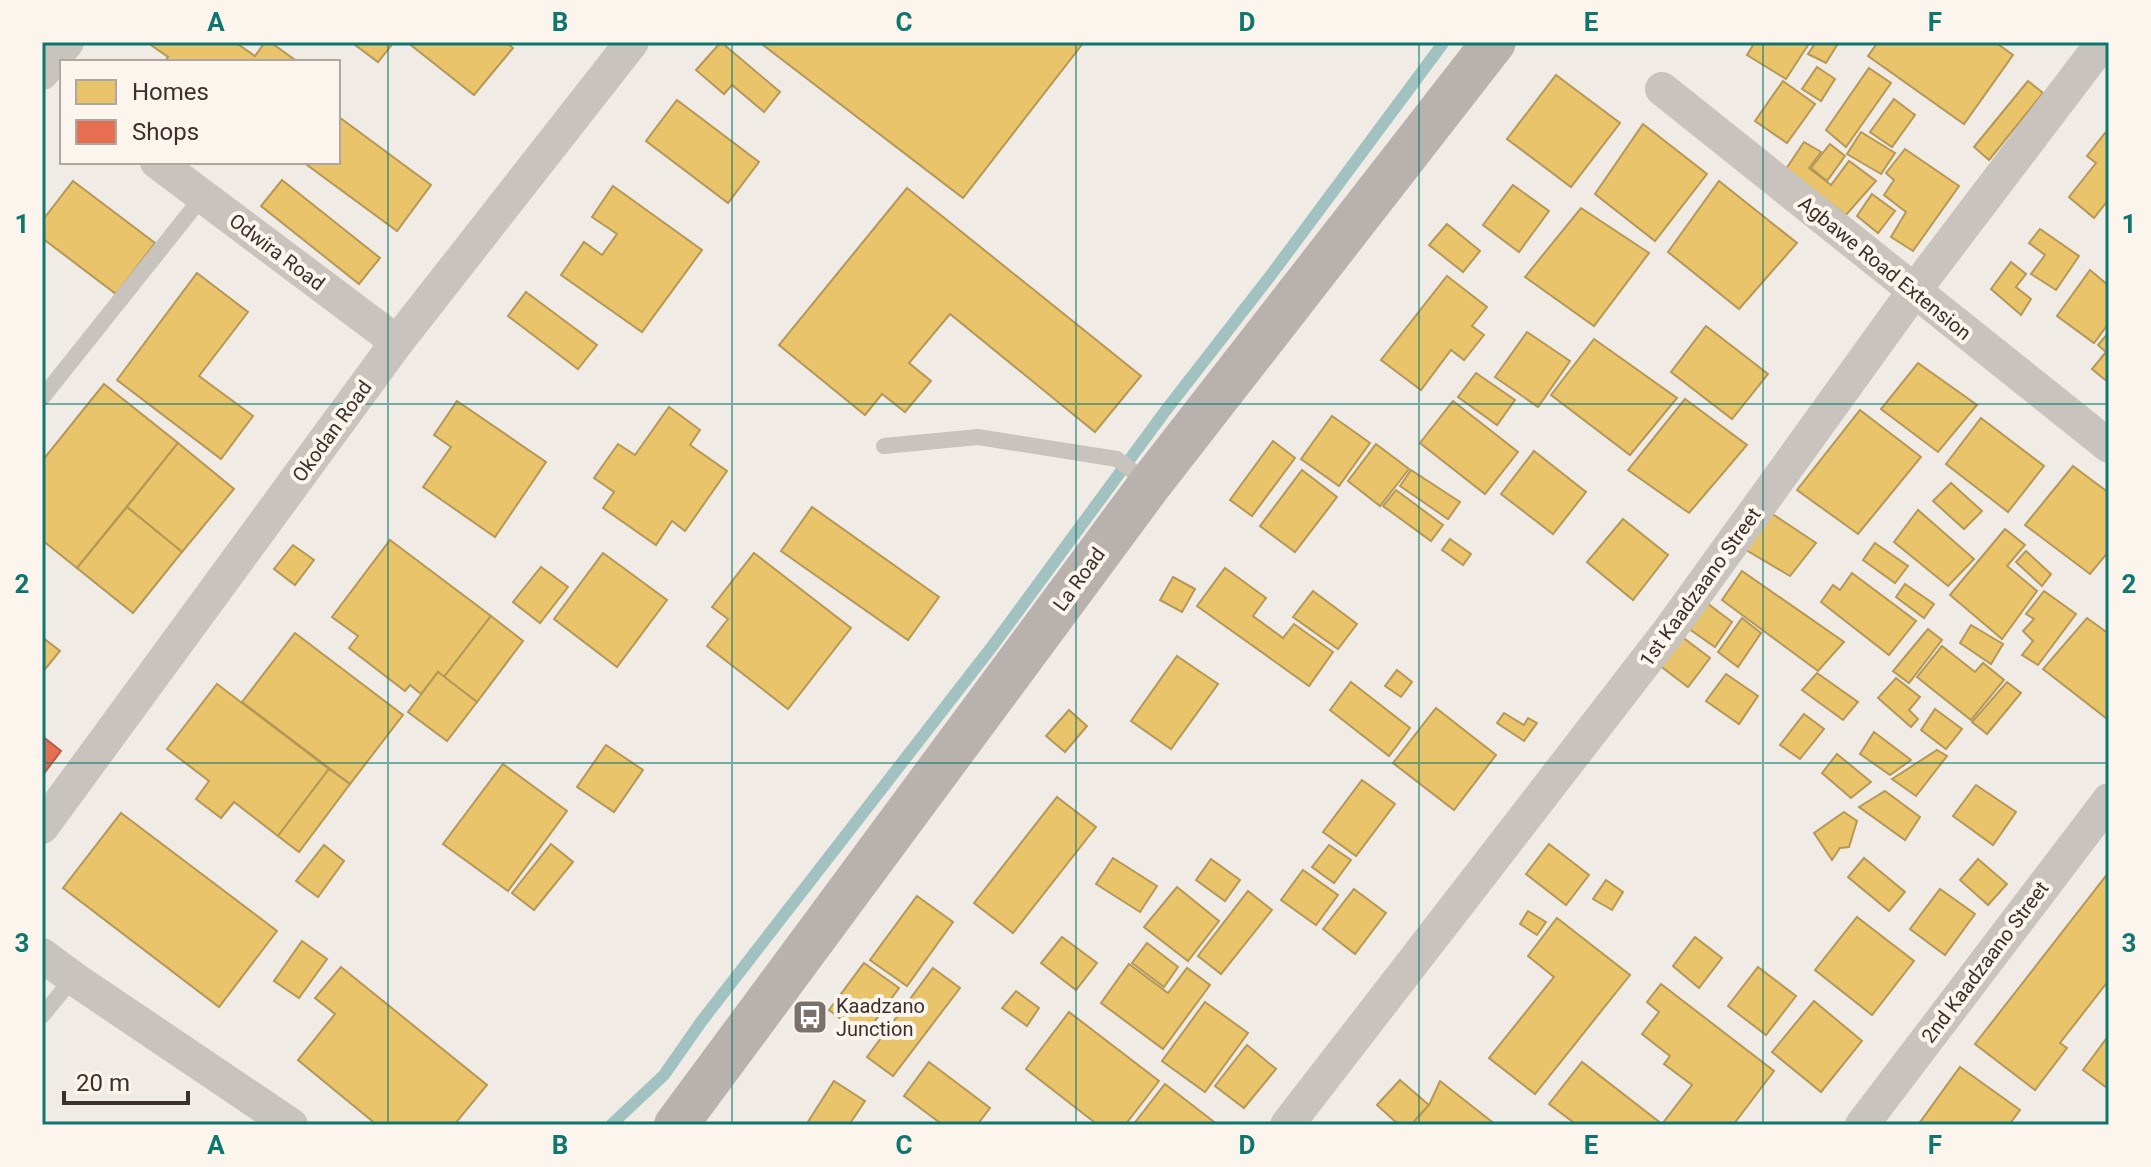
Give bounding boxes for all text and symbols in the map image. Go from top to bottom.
text: A [207,7,225,37]
text: B [552,7,568,37]
text: C [895,7,913,37]
text: D [1239,7,1255,37]
text: E [1584,7,1599,37]
text: F [1928,7,1942,37]
legend [60,60,340,164]
text: Homes [132,78,209,106]
text: Shops [132,118,199,146]
street label: Agbawe Road Extension [1794,191,1976,345]
street label: Odwira Road [225,208,329,296]
text: 1 [15,209,29,239]
text: 1 [2122,209,2136,239]
street label: Okodan Road [287,376,377,486]
street label: 1st Kaadzaano Street [1634,503,1766,671]
street label: La Road [1048,543,1110,615]
text: 2 [15,569,29,599]
text: 2 [2122,569,2136,599]
street label: 2nd Kaadzaano Street [1916,877,2054,1047]
text: 3 [15,928,29,958]
text: 3 [2122,928,2136,958]
place label: Kaadzano Junction [836,994,925,1041]
bus stop icon: Kaadzano Junction [791,998,829,1036]
scale bar [64,1055,188,1105]
text: 20 m [76,1069,130,1097]
text: A [207,1130,225,1160]
text: B [552,1130,568,1160]
text: C [895,1130,913,1160]
text: D [1239,1130,1255,1160]
text: E [1584,1130,1599,1160]
text: F [1928,1130,1942,1160]

